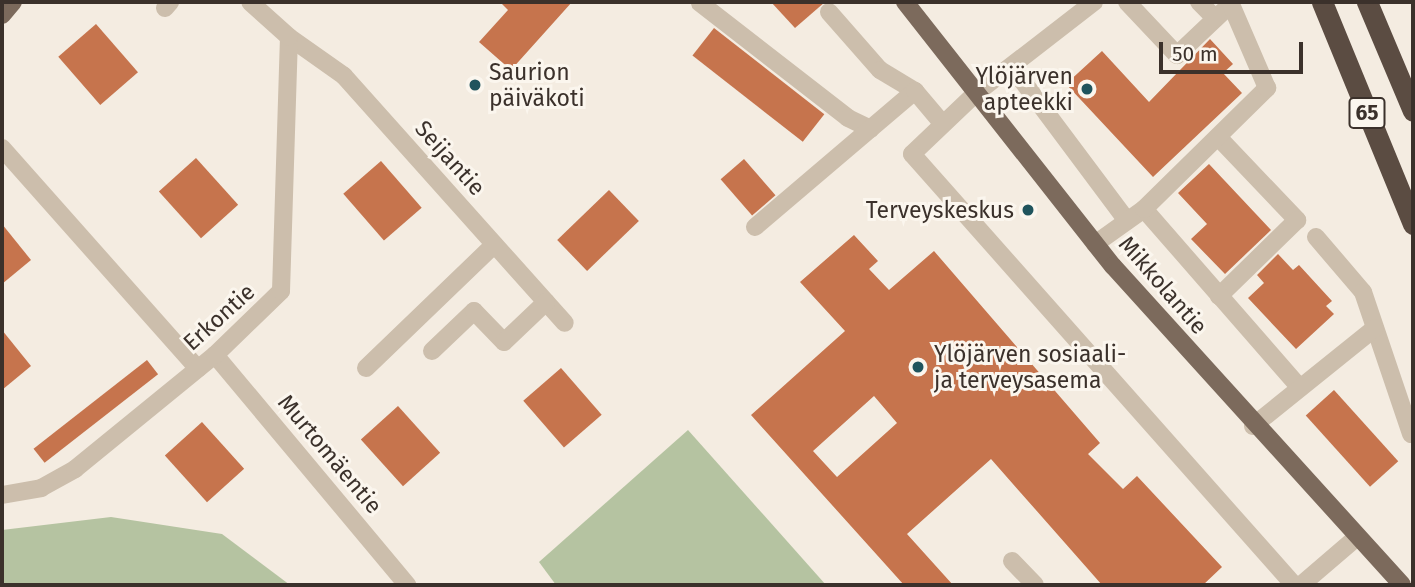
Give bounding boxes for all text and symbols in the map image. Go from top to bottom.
scale bar [1163,28,1306,72]
text: 50 m [1172,41,1218,67]
place label: Saurion päiväkoti [489,58,585,112]
place label: Ylöjärven apteekki [975,62,1073,116]
marker: Saurion päiväkoti [467,77,483,93]
marker: Ylöjärven apteekki [1079,81,1095,97]
road number: 65 [1348,96,1386,130]
street label: Seijantie [409,115,491,201]
place label: Terveyskeskus [866,196,1014,224]
marker: Terveyskeskus [1020,202,1036,218]
street label: Mikkolantie [1113,230,1213,340]
street label: Erkontie [178,278,260,356]
place label: Ylöjärven sosiaali- ja terveysasema [934,340,1126,394]
marker: Ylöjärven sosiaali- ja terveysasema [908,357,928,377]
street label: Murtomäentie [272,389,388,519]

